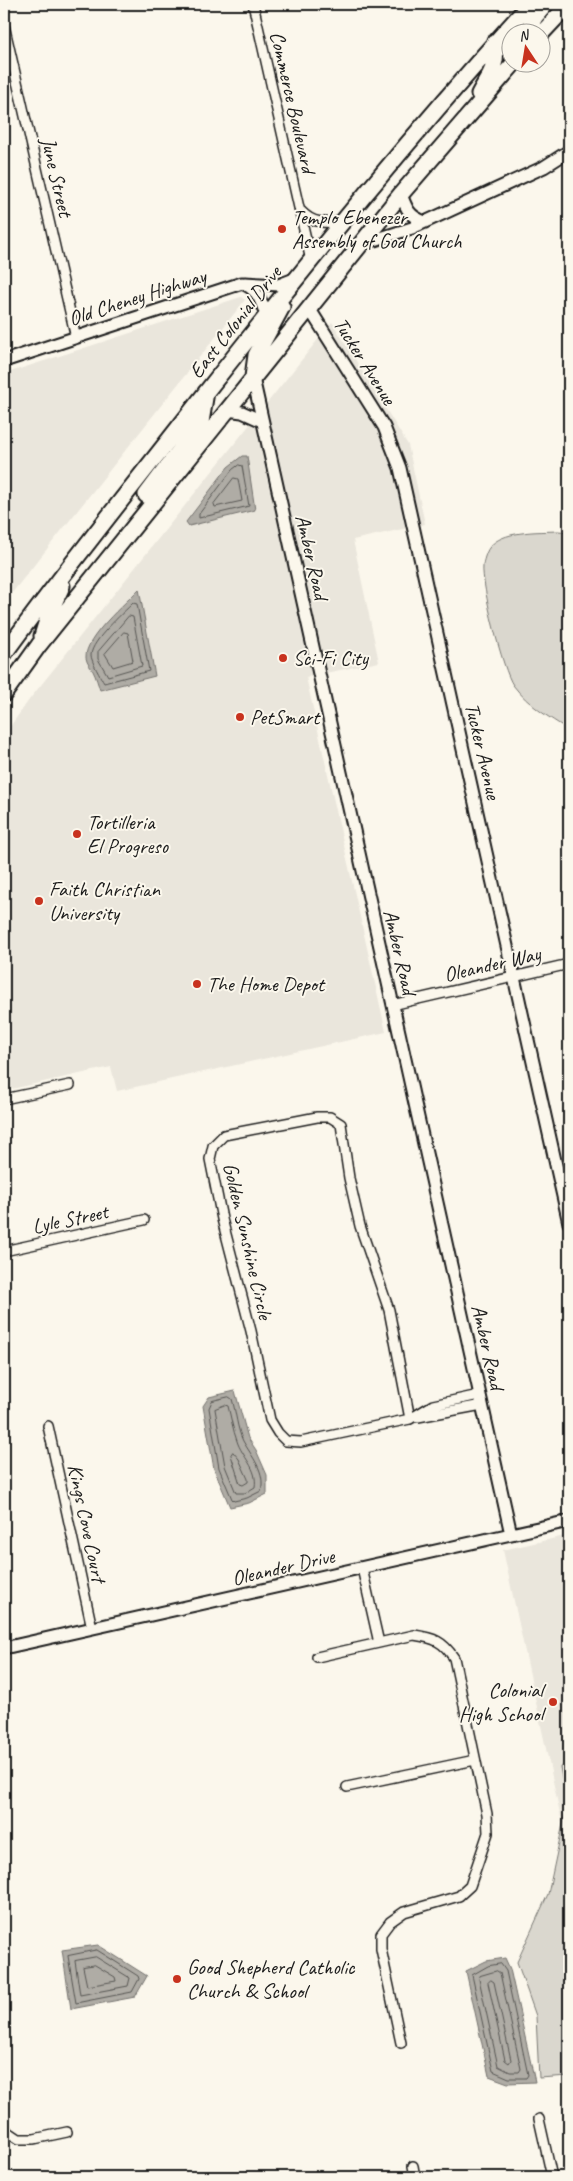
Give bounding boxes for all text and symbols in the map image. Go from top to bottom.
north arrow [500,22,550,72]
text: N [517,26,532,45]
street label: Commerce Boulevard [264,29,323,179]
street label: June Street [35,134,79,221]
place label: Templo Ebenezer Assembly of God Church [292,204,462,254]
marker: Templo Ebenezer Assembly of God Church [276,223,288,235]
street label: East Colonial Drive [183,259,288,383]
street label: Old Cheney Highway [65,262,211,331]
street label: Tucker Avenue [328,312,403,411]
street label: Amber Road [290,512,335,606]
place label: Sci-Fi City [293,645,370,671]
marker: Sci-Fi City [277,652,289,664]
street label: Tucker Avenue [459,700,507,803]
place label: PetSmart [250,704,321,730]
marker: PetSmart [234,711,246,723]
place label: Tortilleria El Progreso [87,809,169,859]
marker: Tortilleria El Progreso [71,828,83,840]
place label: Faith Christian University [49,876,160,926]
marker: Faith Christian University [33,895,45,907]
street label: Amber Road [378,907,423,1001]
street label: Oleander Way [441,940,545,988]
place label: The Home Depot [207,971,326,997]
marker: The Home Depot [191,978,203,990]
street label: Golden Sunshine Circle [217,1160,279,1324]
street label: Lyle Street [30,1198,112,1240]
street label: Amber Road [466,1302,511,1396]
street label: Kings Cove Court [62,1462,113,1587]
street label: Oleander Drive [229,1542,338,1591]
place label: Colonial High School [459,1677,546,1727]
marker: Colonial High School [547,1696,559,1708]
place label: Good Shepherd Catholic Church & School [187,1954,356,2004]
marker: Good Shepherd Catholic Church & School [171,1973,183,1985]

